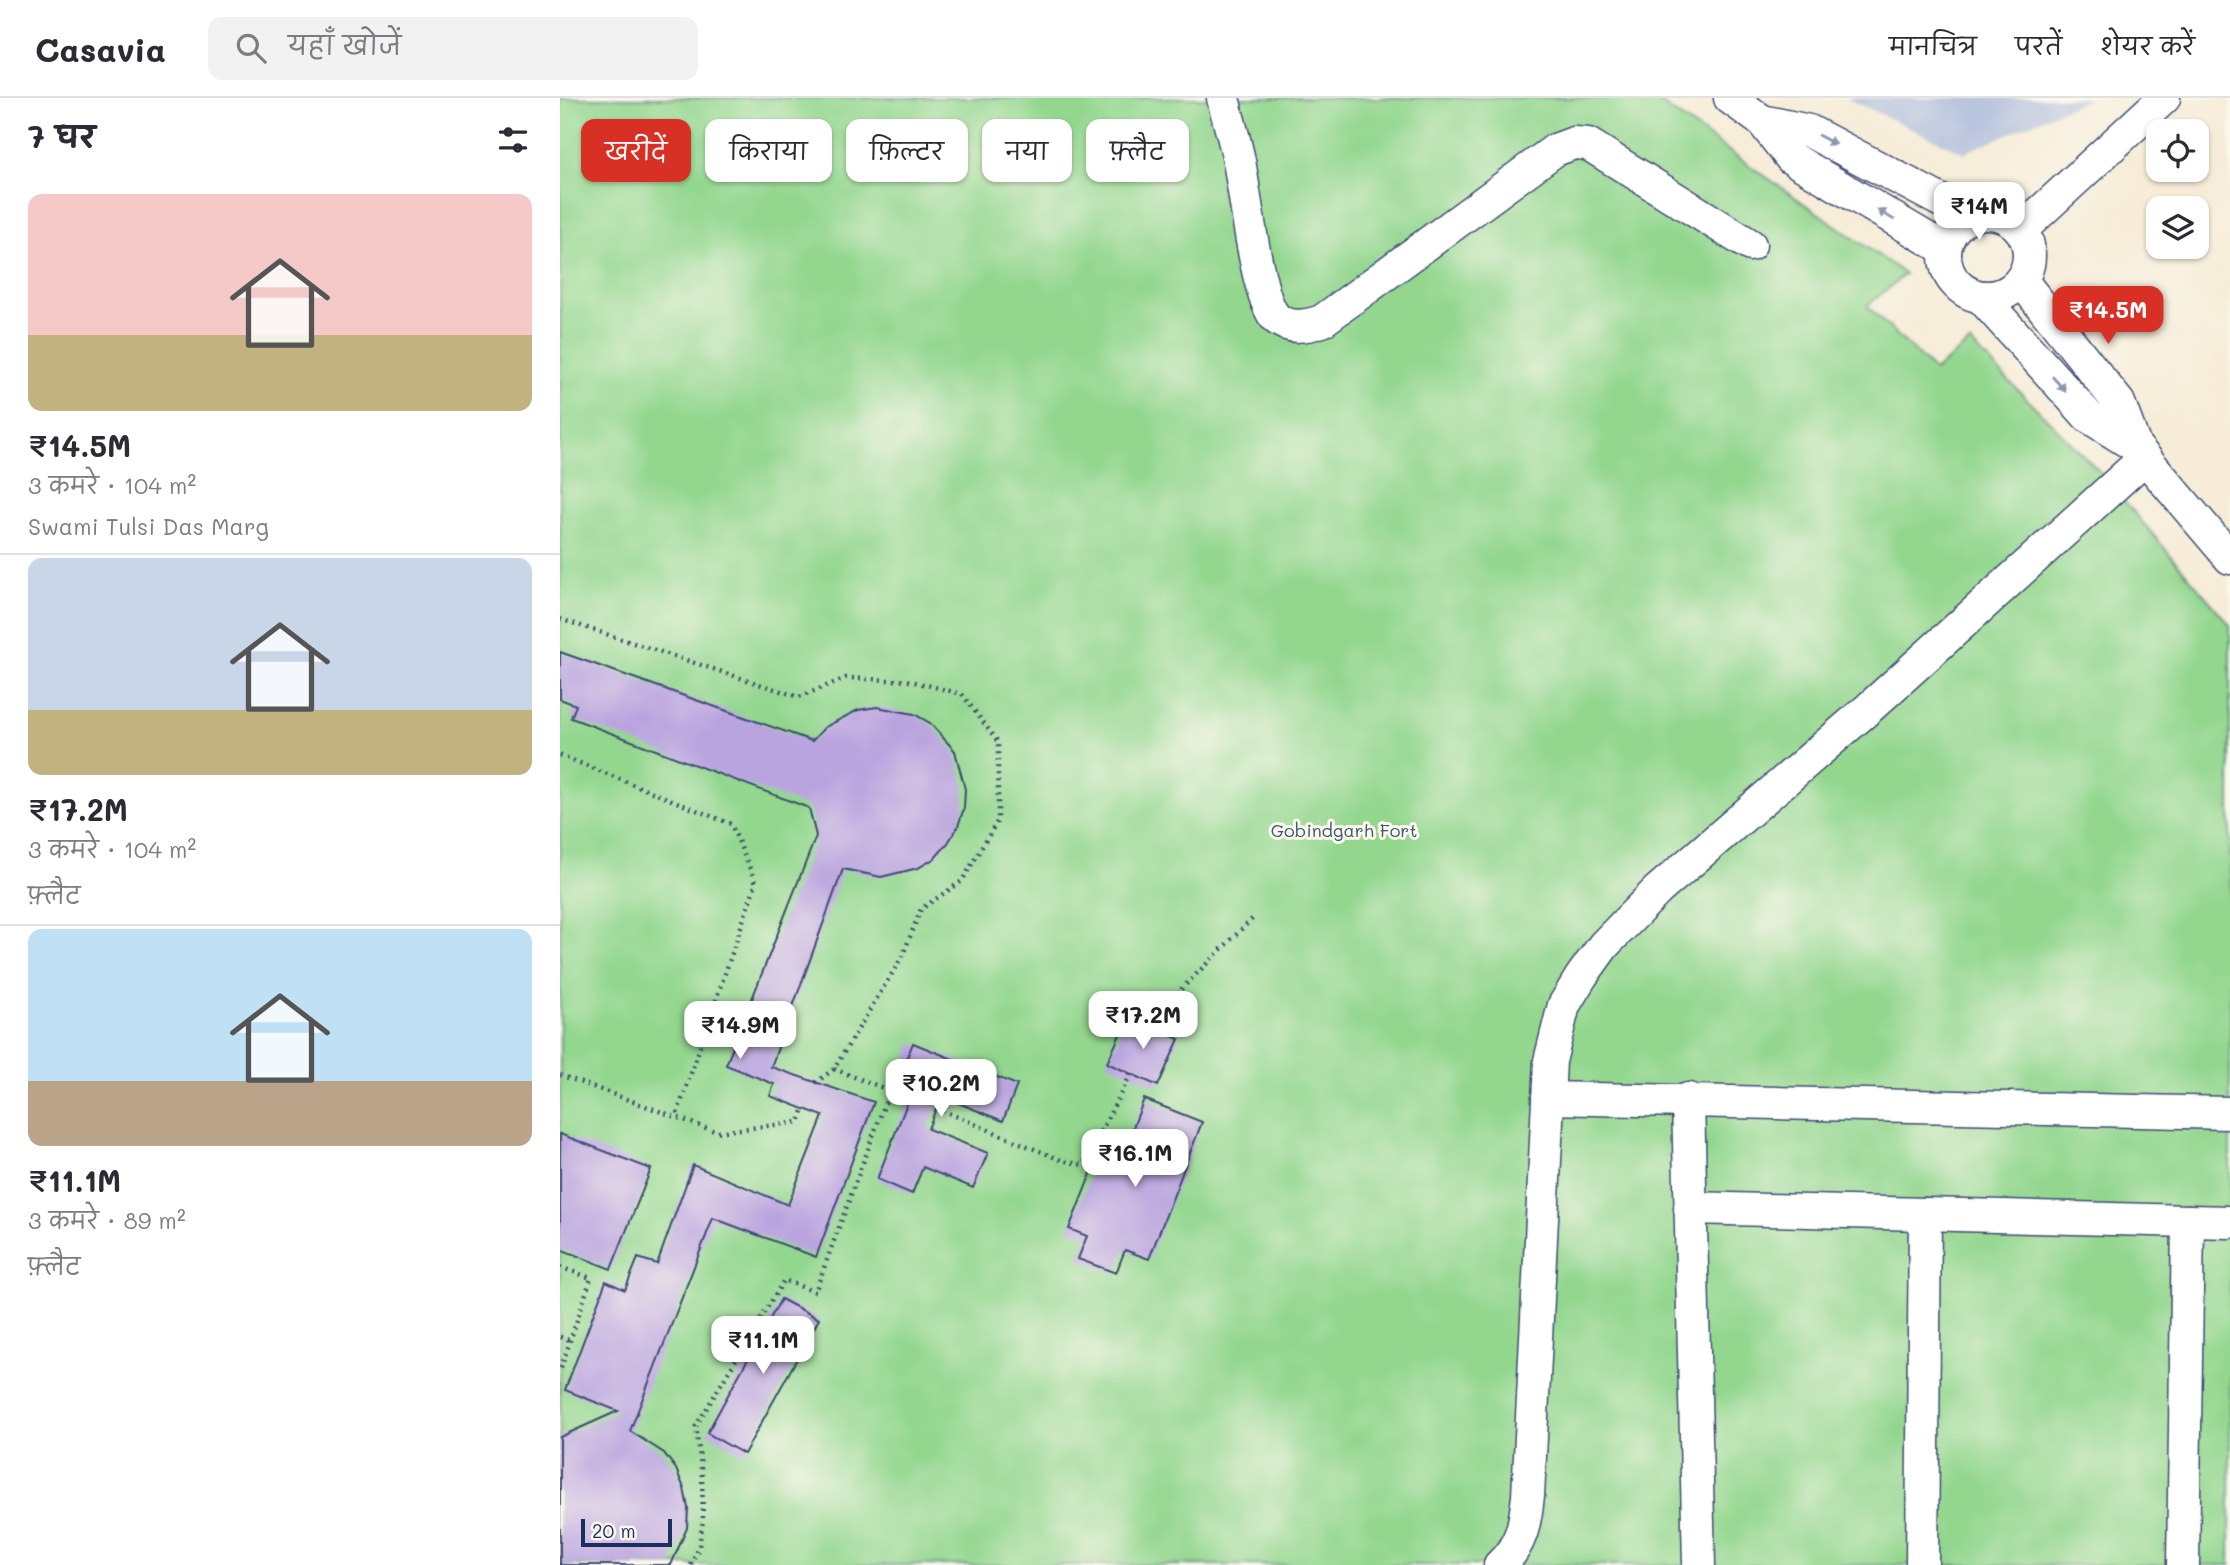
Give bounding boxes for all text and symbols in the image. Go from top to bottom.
search box [208,17,698,80]
text: Casavia [35,27,166,70]
text: यहाँ खोजें [288,28,401,62]
icon: search [232,29,270,67]
text: मानचित्र [1889,30,1977,61]
text: परतें [2015,30,2062,61]
text: शेयर करें [2100,30,2195,61]
text: 7 घर [28,116,95,156]
chip: खरीदें [581,119,691,182]
chip: किराया [705,119,832,182]
chip: फ़िल्टर [846,119,968,182]
chip: नया [982,119,1072,182]
chip: फ़्लैट [1086,119,1189,182]
map controls [2146,119,2209,259]
button: locate [2146,119,2209,182]
icon: filters [494,121,532,159]
one-way arrow [1817,135,1837,146]
pin: ₹14M [1938,183,2020,242]
text: ₹14M [1950,190,2008,220]
button: layers [2146,196,2209,259]
one-way arrow [1877,208,1896,221]
icon: home [217,240,343,366]
pin: ₹14.5M [2051,286,2165,346]
text: ₹14.5M [2068,294,2148,324]
one-way arrow [2051,375,2067,393]
text: ₹14.5M [28,425,131,465]
text: 3 कमरे · 104 m² [28,470,196,500]
text: Swami Tulsi Das Marg [28,511,269,541]
icon: home [217,604,343,730]
text: ₹17.2M [28,789,128,829]
park label: Gobindgarh Fort [1271,818,1417,842]
text: 3 कमरे · 104 m² [28,834,196,864]
text: फ़्लैट [28,880,80,910]
icon: home [217,975,343,1101]
pin: ₹17.2M [1086,992,1200,1051]
text: ₹17.2M [1105,999,1181,1029]
pin: ₹14.9M [683,1002,797,1061]
text: ₹14.9M [700,1009,780,1039]
pin: ₹10.2M [884,1060,998,1119]
text: ₹10.2M [902,1067,980,1097]
pin: ₹16.1M [1078,1130,1192,1189]
text: ₹16.1M [1097,1137,1173,1167]
text: ₹11.1M [28,1160,121,1200]
text: 3 कमरे · 89 m² [28,1205,186,1235]
text: फ़्लैट [28,1251,80,1281]
pin: ₹11.1M [706,1316,820,1376]
text: ₹11.1M [727,1324,799,1354]
scale bar [581,1516,672,1548]
text: 20 m [592,1518,636,1543]

